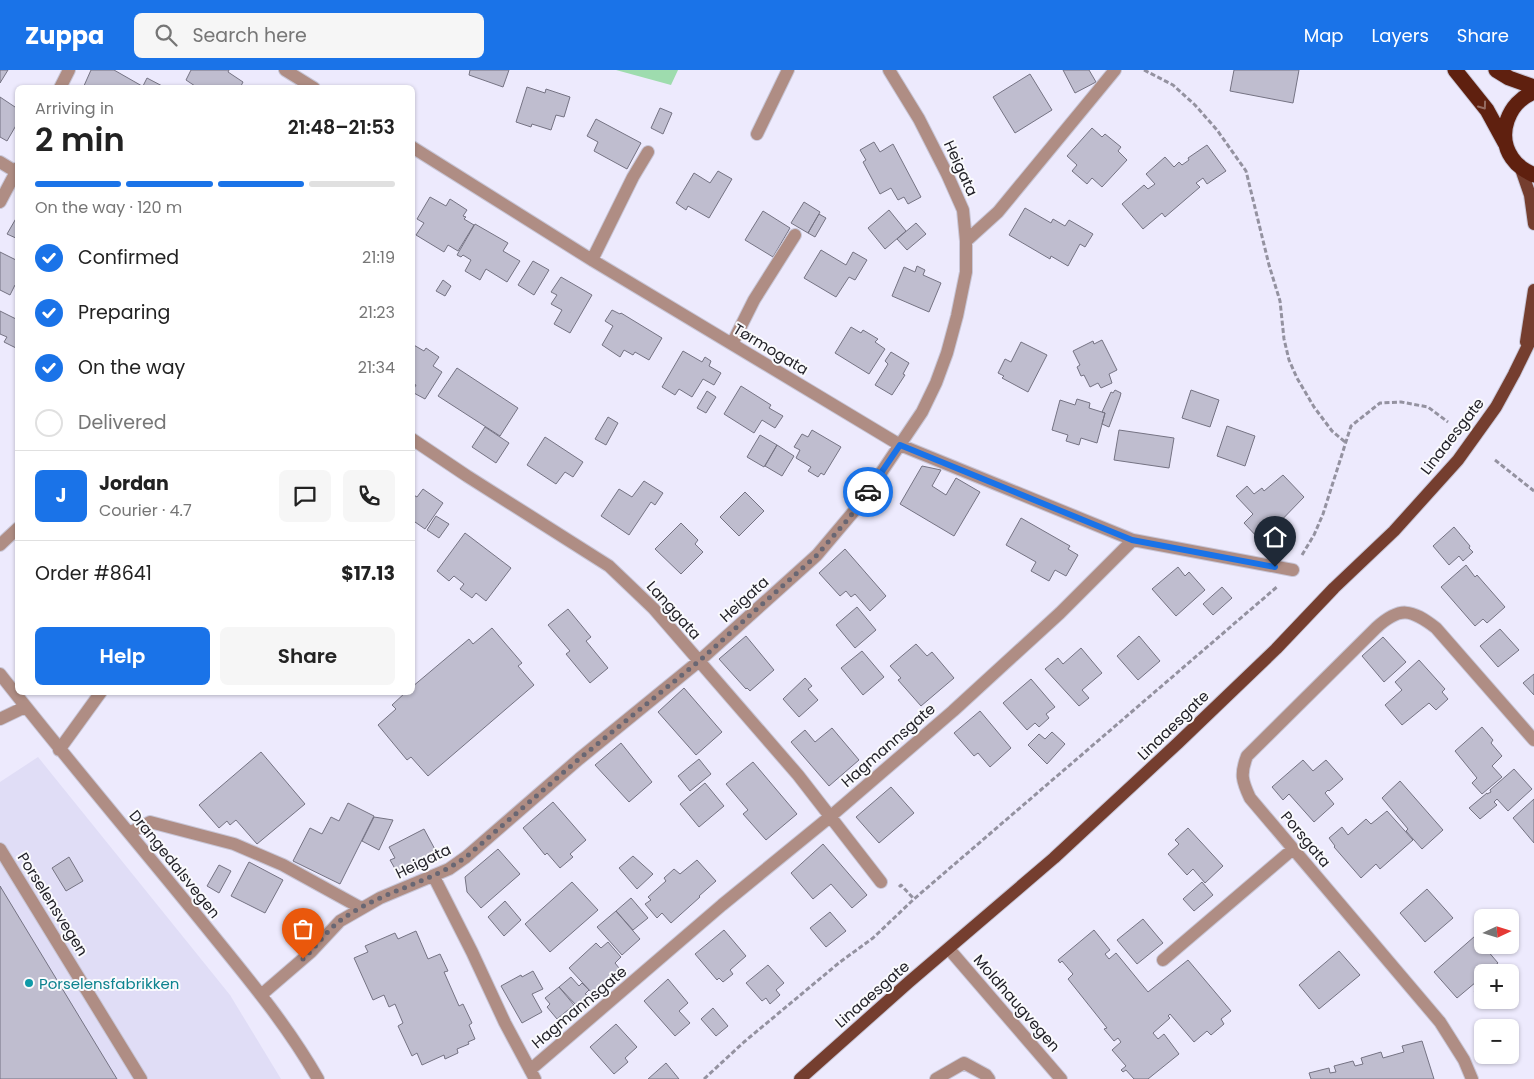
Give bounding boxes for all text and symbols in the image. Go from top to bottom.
search box [134,13,484,58]
text: Zuppa [25,19,104,52]
icon: search [152,21,180,49]
text: Search here [192,22,307,49]
text: Map [1304,23,1344,48]
text: Layers [1372,23,1429,48]
text: Share [1457,23,1509,48]
text: Arriving in [35,97,114,120]
one-way arrow [1478,100,1486,109]
text: 21:48–21:53 [288,114,395,141]
text: 2 min [35,117,125,162]
street label: Heigata [939,137,983,199]
text: On the way · 120 m [35,196,182,219]
icon: check [35,244,63,272]
text: Confirmed [78,244,179,271]
text: 21:19 [362,246,395,269]
icon: check [35,299,63,327]
text: Preparing [78,299,170,326]
text: 21:23 [359,301,395,324]
street label: Tørmogata [729,318,813,380]
icon: check [35,354,63,382]
text: On the way [78,354,185,381]
text: 21:34 [358,356,395,379]
street label: Linaaesgate [1415,393,1489,479]
text: Delivered [78,409,167,436]
courier [843,467,893,517]
text: Jordan [99,470,169,497]
button: chat [279,470,331,522]
button: phone [343,470,395,522]
icon: car [854,478,882,506]
text: J [56,482,66,509]
text: Courier · 4.7 [99,499,192,522]
pin [1254,516,1296,567]
icon: home [1261,523,1289,551]
text: Order #8641 [35,560,152,587]
text: $17.13 [341,560,395,587]
street label: Heigata [715,571,773,627]
street label: Langgata [642,576,706,644]
button: Help [35,627,210,685]
button: Share [220,627,395,685]
street label: Linaaesgate [1133,685,1213,765]
street label: Hagmannsgate [836,698,940,792]
street label: Drangedalsvegen [125,805,225,923]
street label: Porsgata [1276,806,1336,872]
street label: Heigata [392,839,454,883]
street label: Porselensvegen [13,848,93,960]
pin [282,908,324,959]
north arrow [1474,909,1519,954]
map controls [1474,909,1519,1064]
icon: bag [289,915,317,943]
street label: Moldhaugvegen [969,950,1065,1056]
street label: Linaaesgate [830,956,914,1032]
street label: Hagmannsgate [527,961,631,1053]
button: + [1474,964,1519,1009]
place label: Porselensfabrikken [39,973,179,994]
marker: Porselensfabrikken [23,977,35,989]
button: − [1474,1019,1519,1064]

